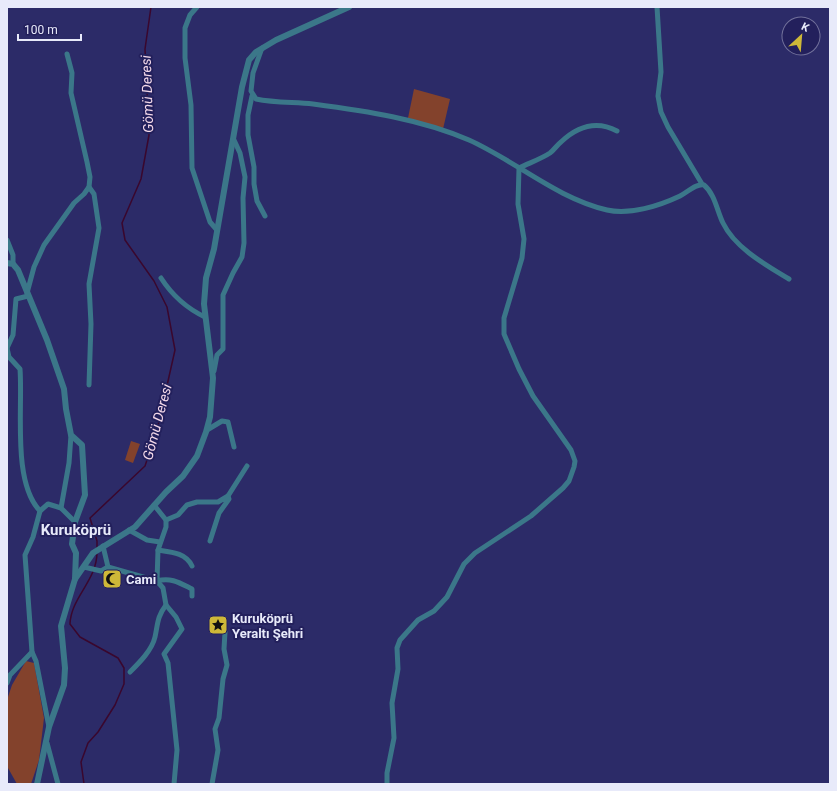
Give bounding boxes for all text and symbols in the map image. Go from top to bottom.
scale bar [18,16,81,42]
north arrow [781,16,821,56]
text: K [799,20,812,35]
text: 100 m [24,23,58,37]
water label: Gömü Deresi [138,54,156,133]
water label: Gömü Deresi [139,382,175,462]
district label: Kuruköprü [41,521,111,539]
mosque icon: Cami [101,568,123,590]
place label: Cami [126,572,156,587]
place label: Kuruköprü Yeraltı Şehri [232,611,303,641]
place icon: Kuruköprü Yeraltı Şehri [207,614,229,636]

